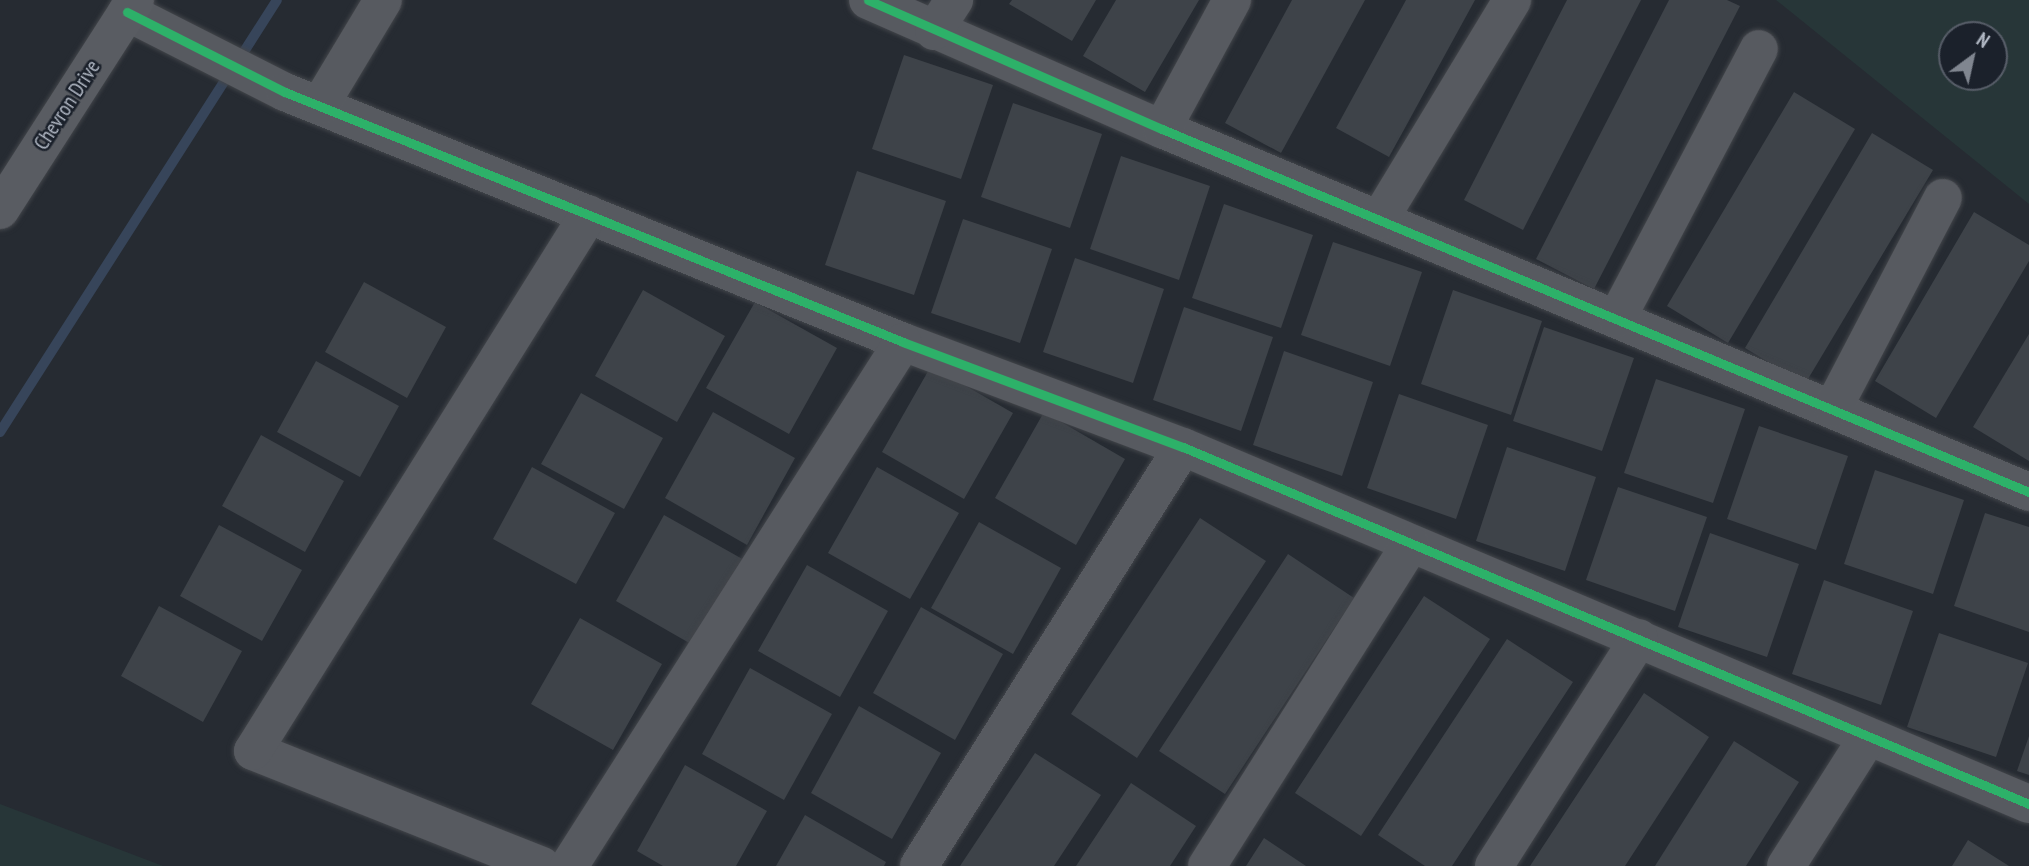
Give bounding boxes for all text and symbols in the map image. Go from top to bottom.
north arrow [1938,21,2008,91]
text: N [1973,27,1994,53]
street label: Chevron Drive [29,55,105,155]

